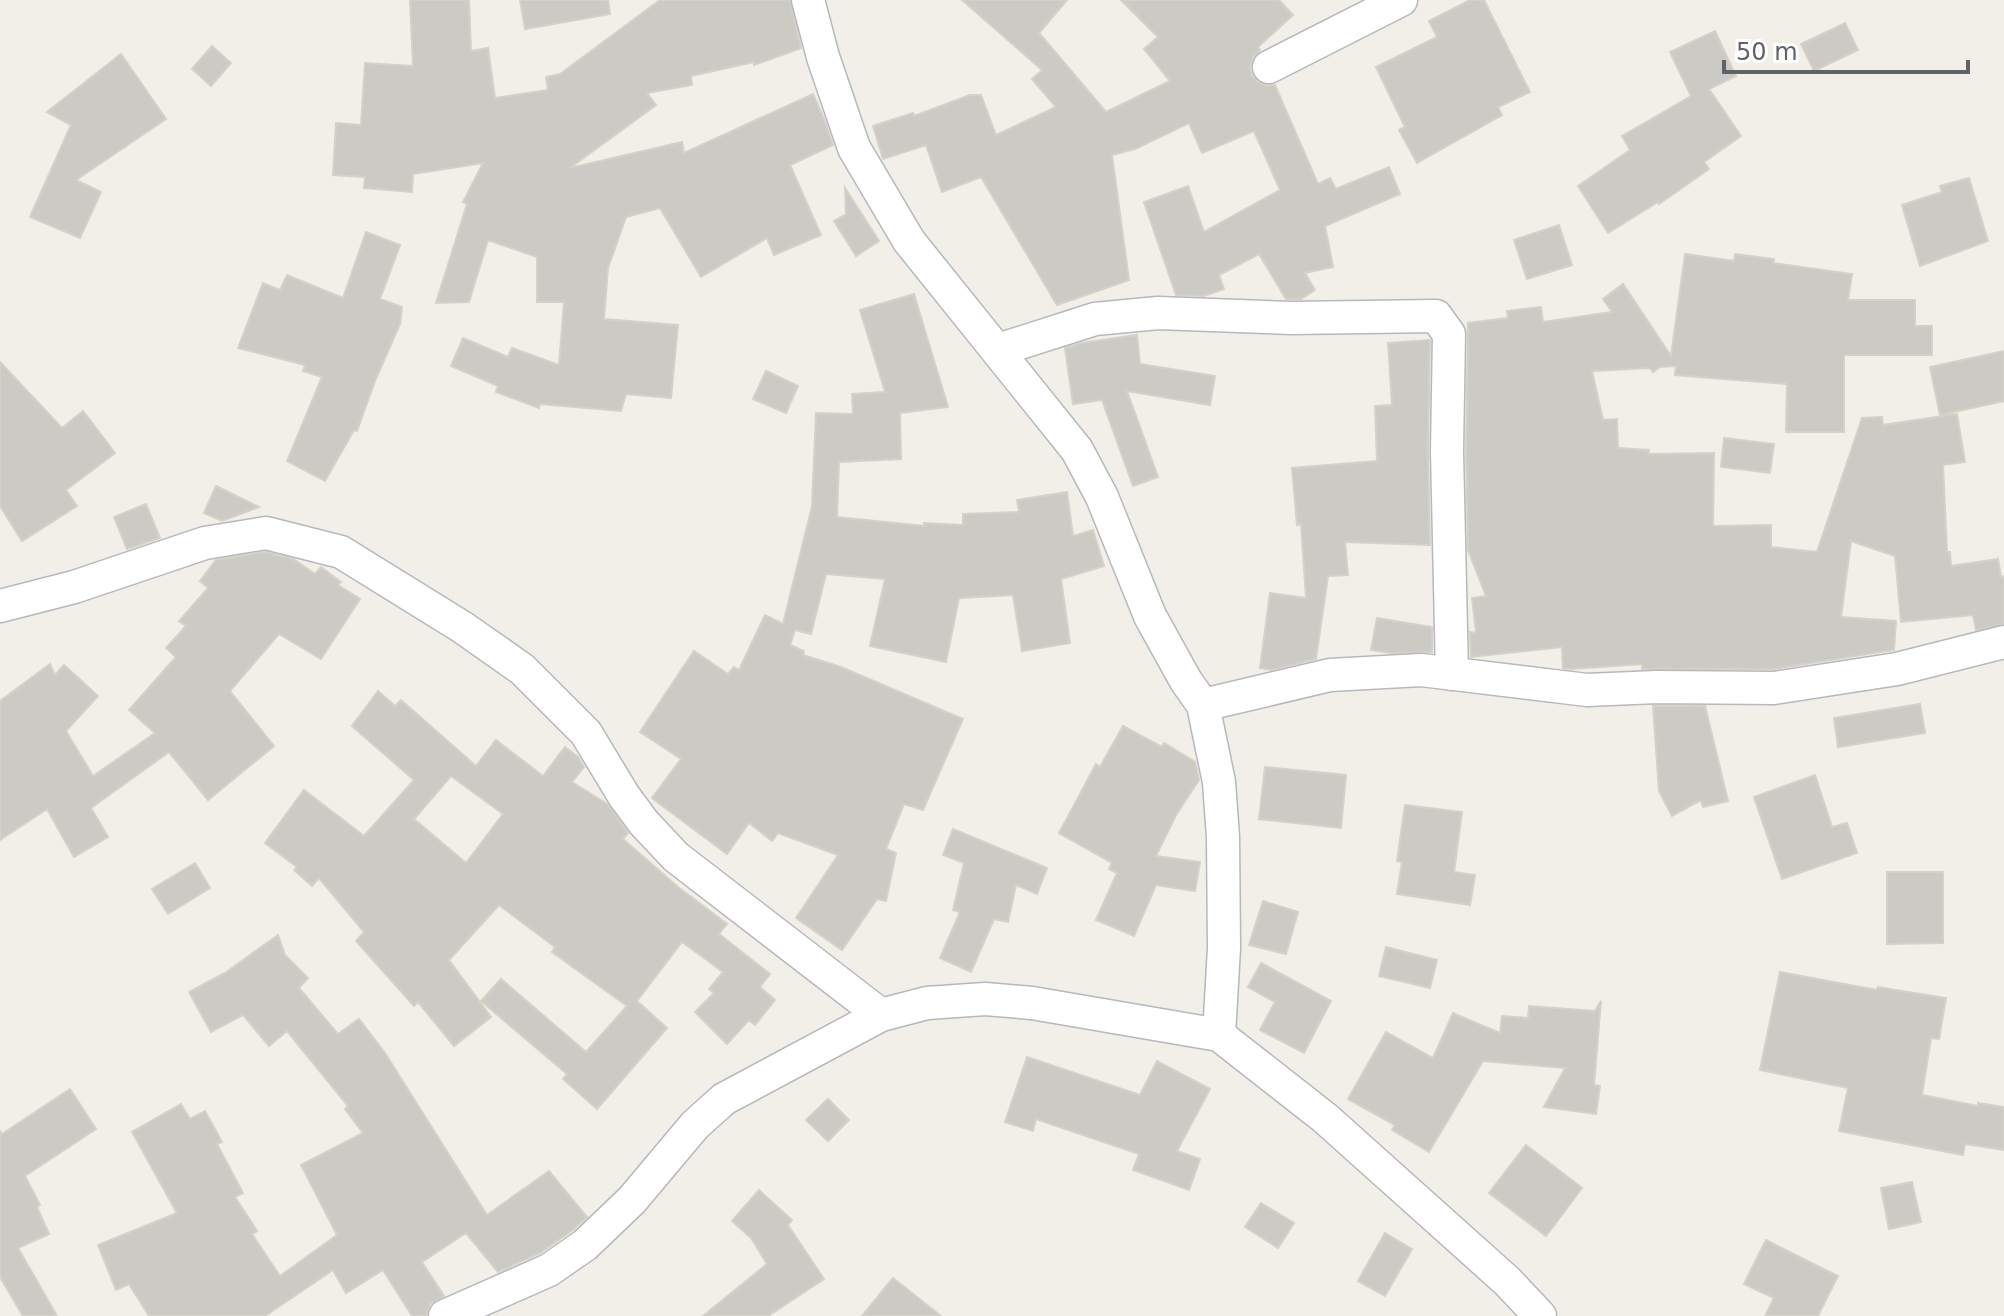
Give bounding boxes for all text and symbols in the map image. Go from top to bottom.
scale bar [1724,24,1968,74]
text: 50 m [1736,38,1798,66]

